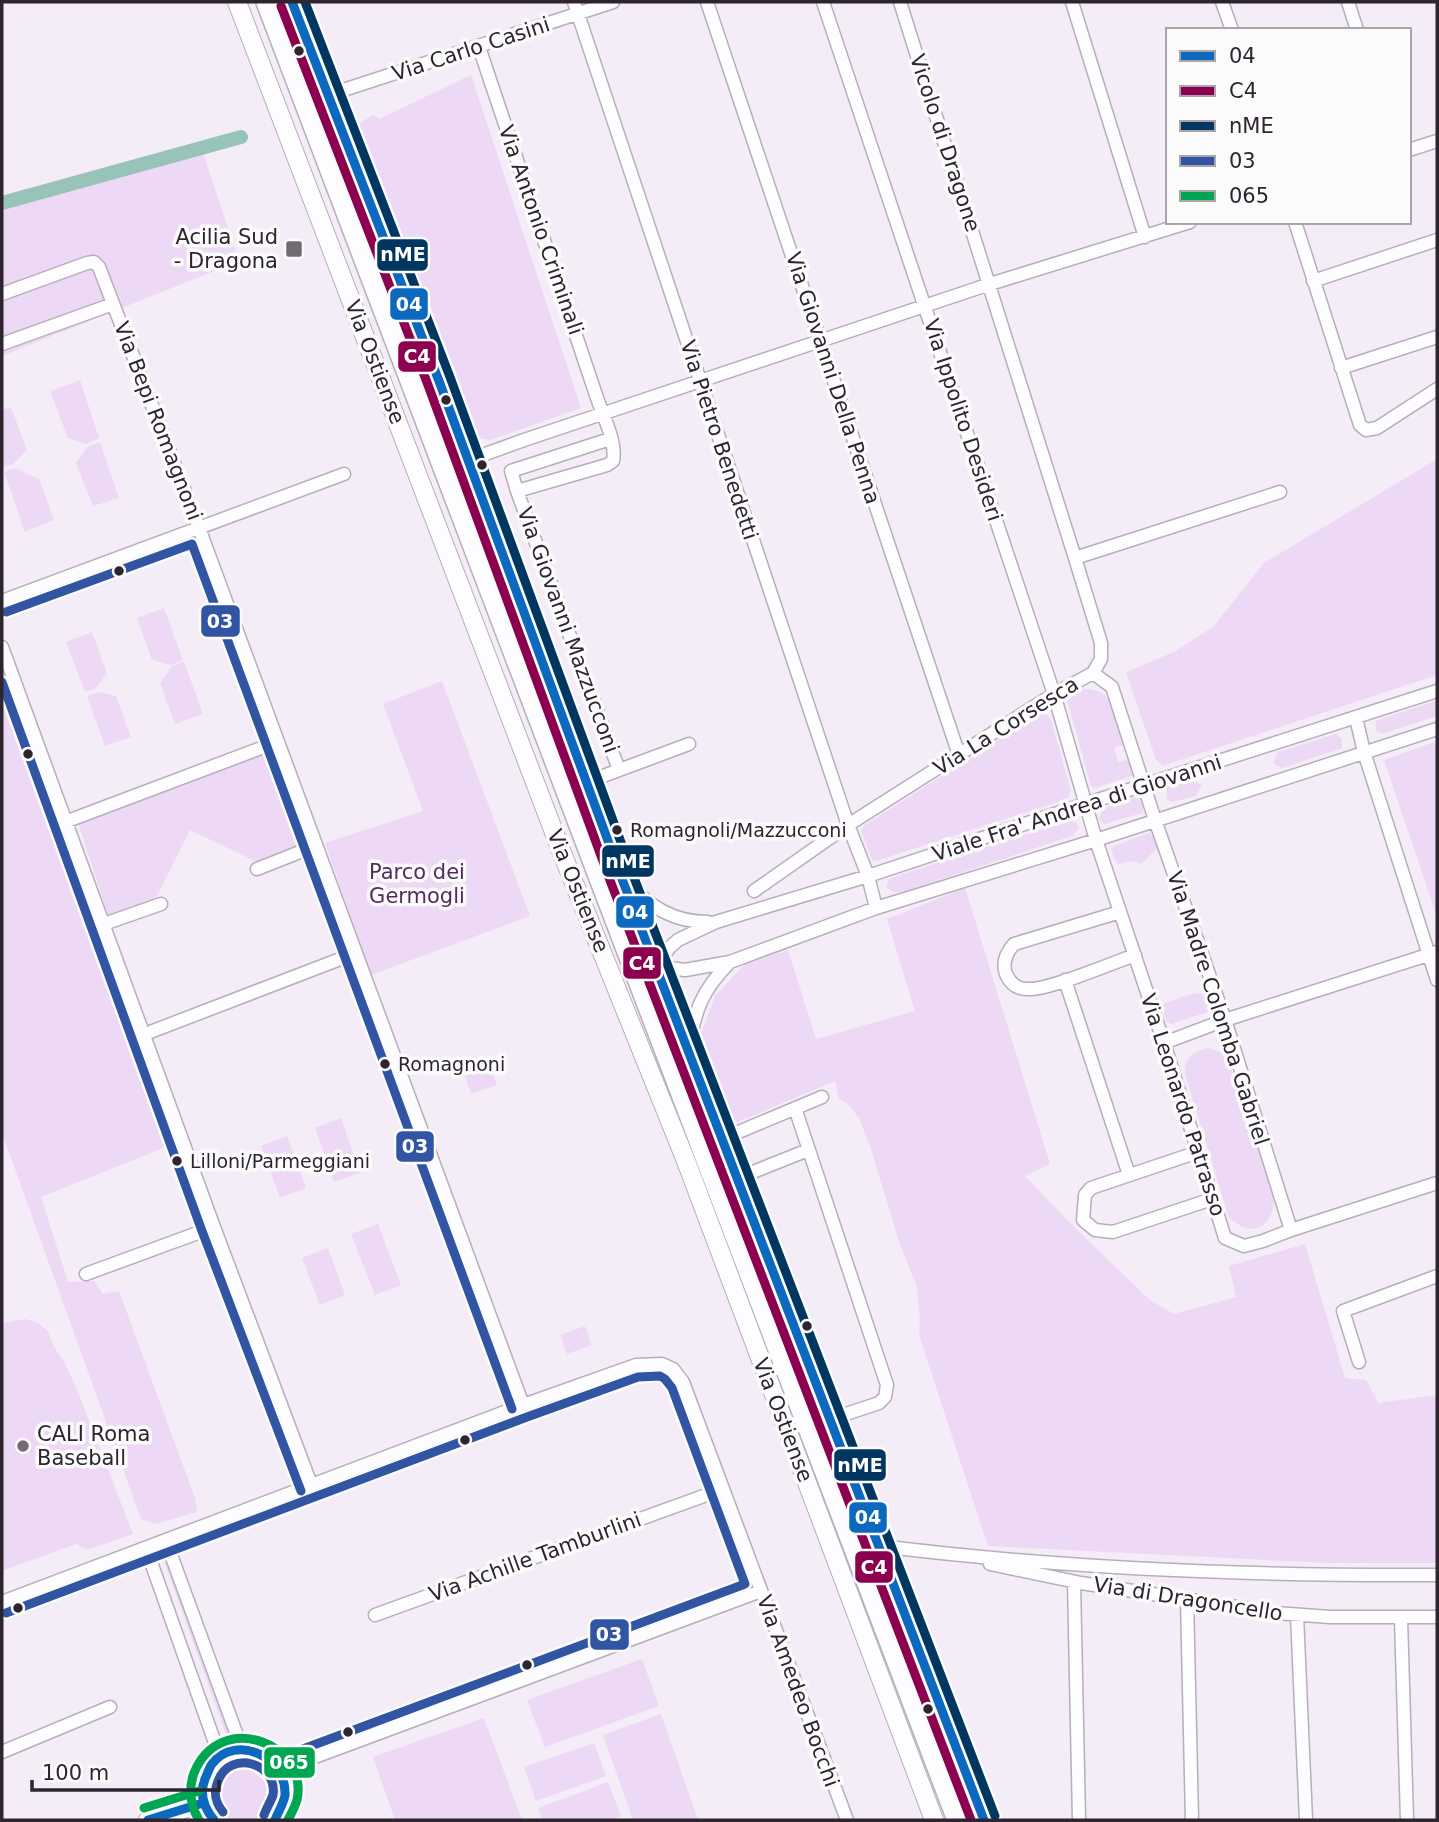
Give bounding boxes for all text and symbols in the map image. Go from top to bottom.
street label: Via Carlo Casini [389,12,553,86]
legend [1166,28,1411,224]
unlabelled marker [292,44,306,58]
text: 04 [1229,44,1256,68]
street label: Vicolo di Dragone [905,51,985,235]
text: C4 [1229,79,1257,103]
text: nME [1229,114,1274,138]
street label: Via Antonio Criminali [494,122,588,338]
text: 03 [1229,149,1256,173]
text: 065 [1229,184,1269,208]
place label: Acilia Sud - Dragona [174,225,278,273]
line badge: nME [376,238,429,272]
marker: Acilia Sud - Dragona [284,239,304,259]
text: nME [380,243,426,265]
street label: Via Giovanni Della Penna [781,249,885,507]
line badge: 04 [389,287,429,321]
text: 04 [396,293,422,315]
street label: Via Ostiense [340,297,410,427]
street label: Via Ippolito Desideri [919,316,1007,524]
street label: Via Bepi Romagnoni [109,318,207,524]
street label: Via Pietro Benedetti [675,337,763,543]
line badge: C4 [397,340,437,373]
text: C4 [403,345,431,367]
unlabelled marker [439,393,453,407]
unlabelled marker [475,458,489,472]
street label: Via Giovanni Mazzucconi [512,504,624,756]
unlabelled marker [112,564,126,578]
line badge: 03 [200,604,241,638]
text: 03 [207,610,233,632]
street label: Via La Corsesca [929,672,1083,780]
unlabelled marker [21,747,35,761]
street label: Viale Fra' Andrea di Giovanni [929,750,1225,866]
place label: Romagnoli/Mazzucconi [630,819,847,841]
marker: Romagnoli/Mazzucconi [610,823,624,837]
street label: Via Ostiense [542,826,614,956]
line badge: nME [601,844,655,878]
text: nME [605,850,651,872]
park label: Parco dei Germogli [369,860,465,908]
street label: Via Madre Colomba Gabriel [1162,868,1274,1148]
line badge: 04 [615,895,655,929]
text: 04 [622,901,648,923]
line badge: C4 [622,946,662,980]
text: C4 [628,952,656,974]
street label: Via Leonardo Patrasso [1136,991,1230,1219]
place label: Romagnoni [398,1053,505,1075]
marker: Romagnoni [378,1057,392,1071]
line badge: 03 [395,1130,435,1163]
text: 03 [402,1135,428,1157]
place label: Lilloni/Parmeggiani [190,1150,370,1172]
marker: Lilloni/Parmeggiani [170,1154,184,1168]
unlabelled marker [800,1319,814,1333]
street label: Via Ostiense [748,1355,818,1485]
place label: CALI Roma Baseball [37,1422,150,1470]
unlabelled marker [458,1433,472,1447]
marker: CALI Roma Baseball [15,1438,31,1454]
line badge: nME [833,1448,887,1482]
text: nME [837,1454,883,1476]
line badge: 04 [848,1501,888,1534]
text: 04 [855,1506,881,1528]
street label: Via Achille Tamburlini [426,1507,644,1607]
line badge: C4 [854,1550,894,1584]
text: C4 [860,1556,888,1578]
street label: Via di Dragoncello [1092,1572,1284,1626]
street label: Via Amedeo Bocchi [752,1592,844,1790]
unlabelled marker [11,1601,25,1615]
line badge: 03 [589,1618,630,1651]
text: 03 [596,1623,622,1645]
unlabelled marker [520,1658,534,1672]
unlabelled marker [921,1702,935,1716]
unlabelled marker [341,1725,355,1739]
line badge: 065 [263,1746,316,1779]
scale bar [32,1748,219,1792]
text: 065 [269,1751,309,1773]
text: 100 m [42,1761,109,1785]

